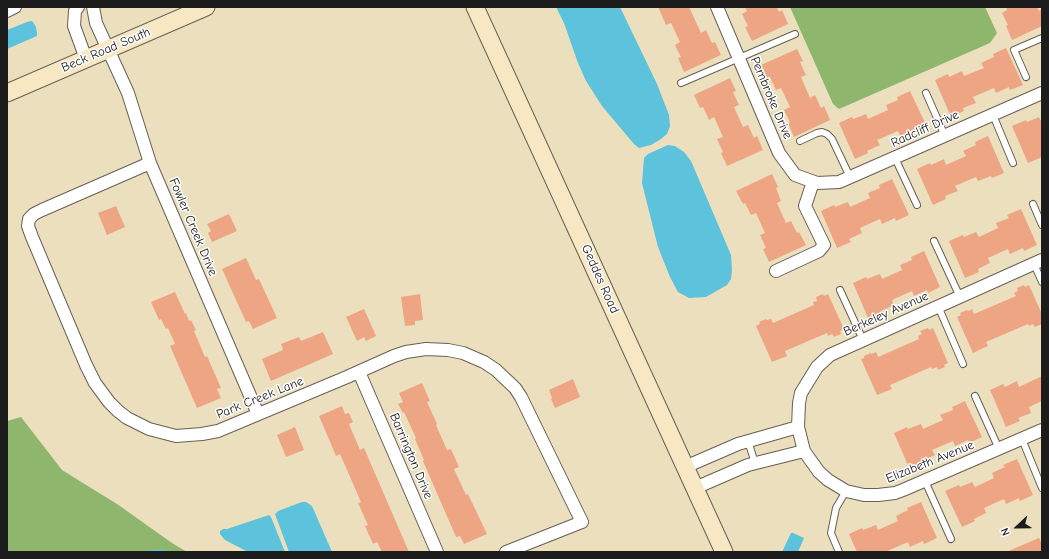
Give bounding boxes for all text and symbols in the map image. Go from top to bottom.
street label: Beck Road South [59,24,153,76]
street label: Pembroke Drive [747,55,795,141]
street label: Radcliff Drive [889,107,961,151]
street label: Fowler Creek Drive [165,176,221,278]
street label: Geddes Road [578,242,622,316]
street label: Berkeley Avenue [841,288,931,340]
street label: Park Creek Lane [214,373,306,423]
street label: Barrington Drive [386,411,436,501]
street label: Elizabeth Avenue [884,437,976,487]
north arrow [997,507,1037,547]
text: N [998,526,1013,537]

